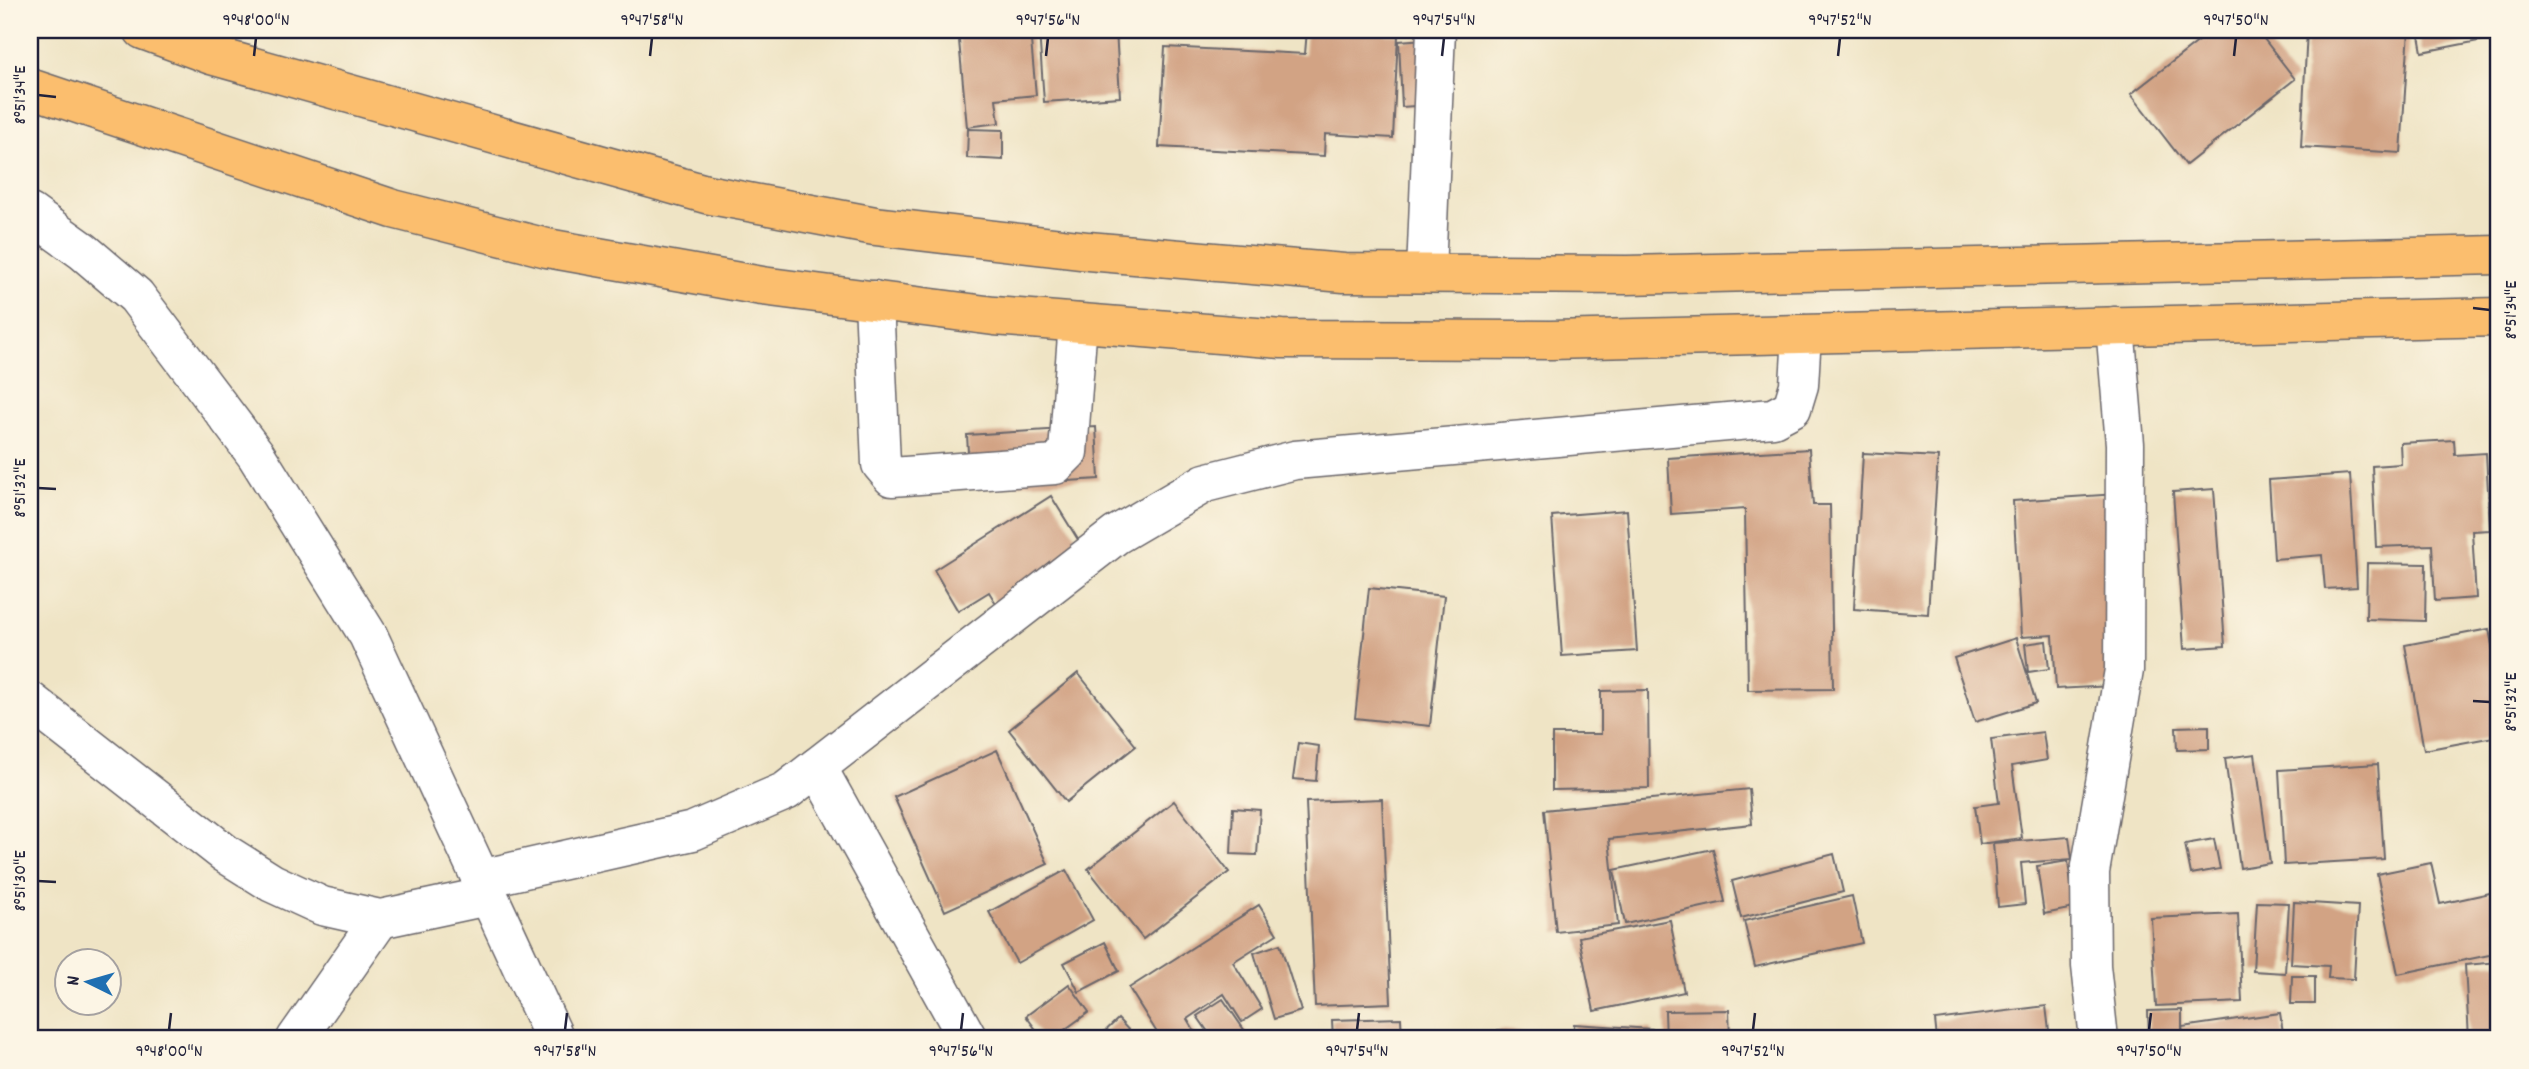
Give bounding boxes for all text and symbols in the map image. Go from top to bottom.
text: 9°48'00"N [222,9,290,34]
text: 9°47'58"N [621,9,683,34]
text: 9°47'56"N [1016,9,1080,34]
text: 9°47'54"N [1412,9,1476,34]
text: 9°47'52"N [1808,9,1872,34]
text: 9°47'50"N [2203,9,2269,34]
text: 8°51'34"E [9,66,34,124]
text: 8°51'34"E [2500,281,2525,339]
text: 8°51'32"E [9,458,34,518]
text: 8°51'32"E [2500,672,2525,732]
text: 8°51'30"E [9,850,34,912]
north arrow [52,946,122,1016]
text: N [61,975,88,987]
text: 9°48'00"N [135,1040,203,1065]
text: 9°47'58"N [534,1040,596,1065]
text: 9°47'56"N [929,1040,993,1065]
text: 9°47'54"N [1325,1040,1389,1065]
text: 9°47'52"N [1721,1040,1785,1065]
text: 9°47'50"N [2116,1040,2182,1065]

